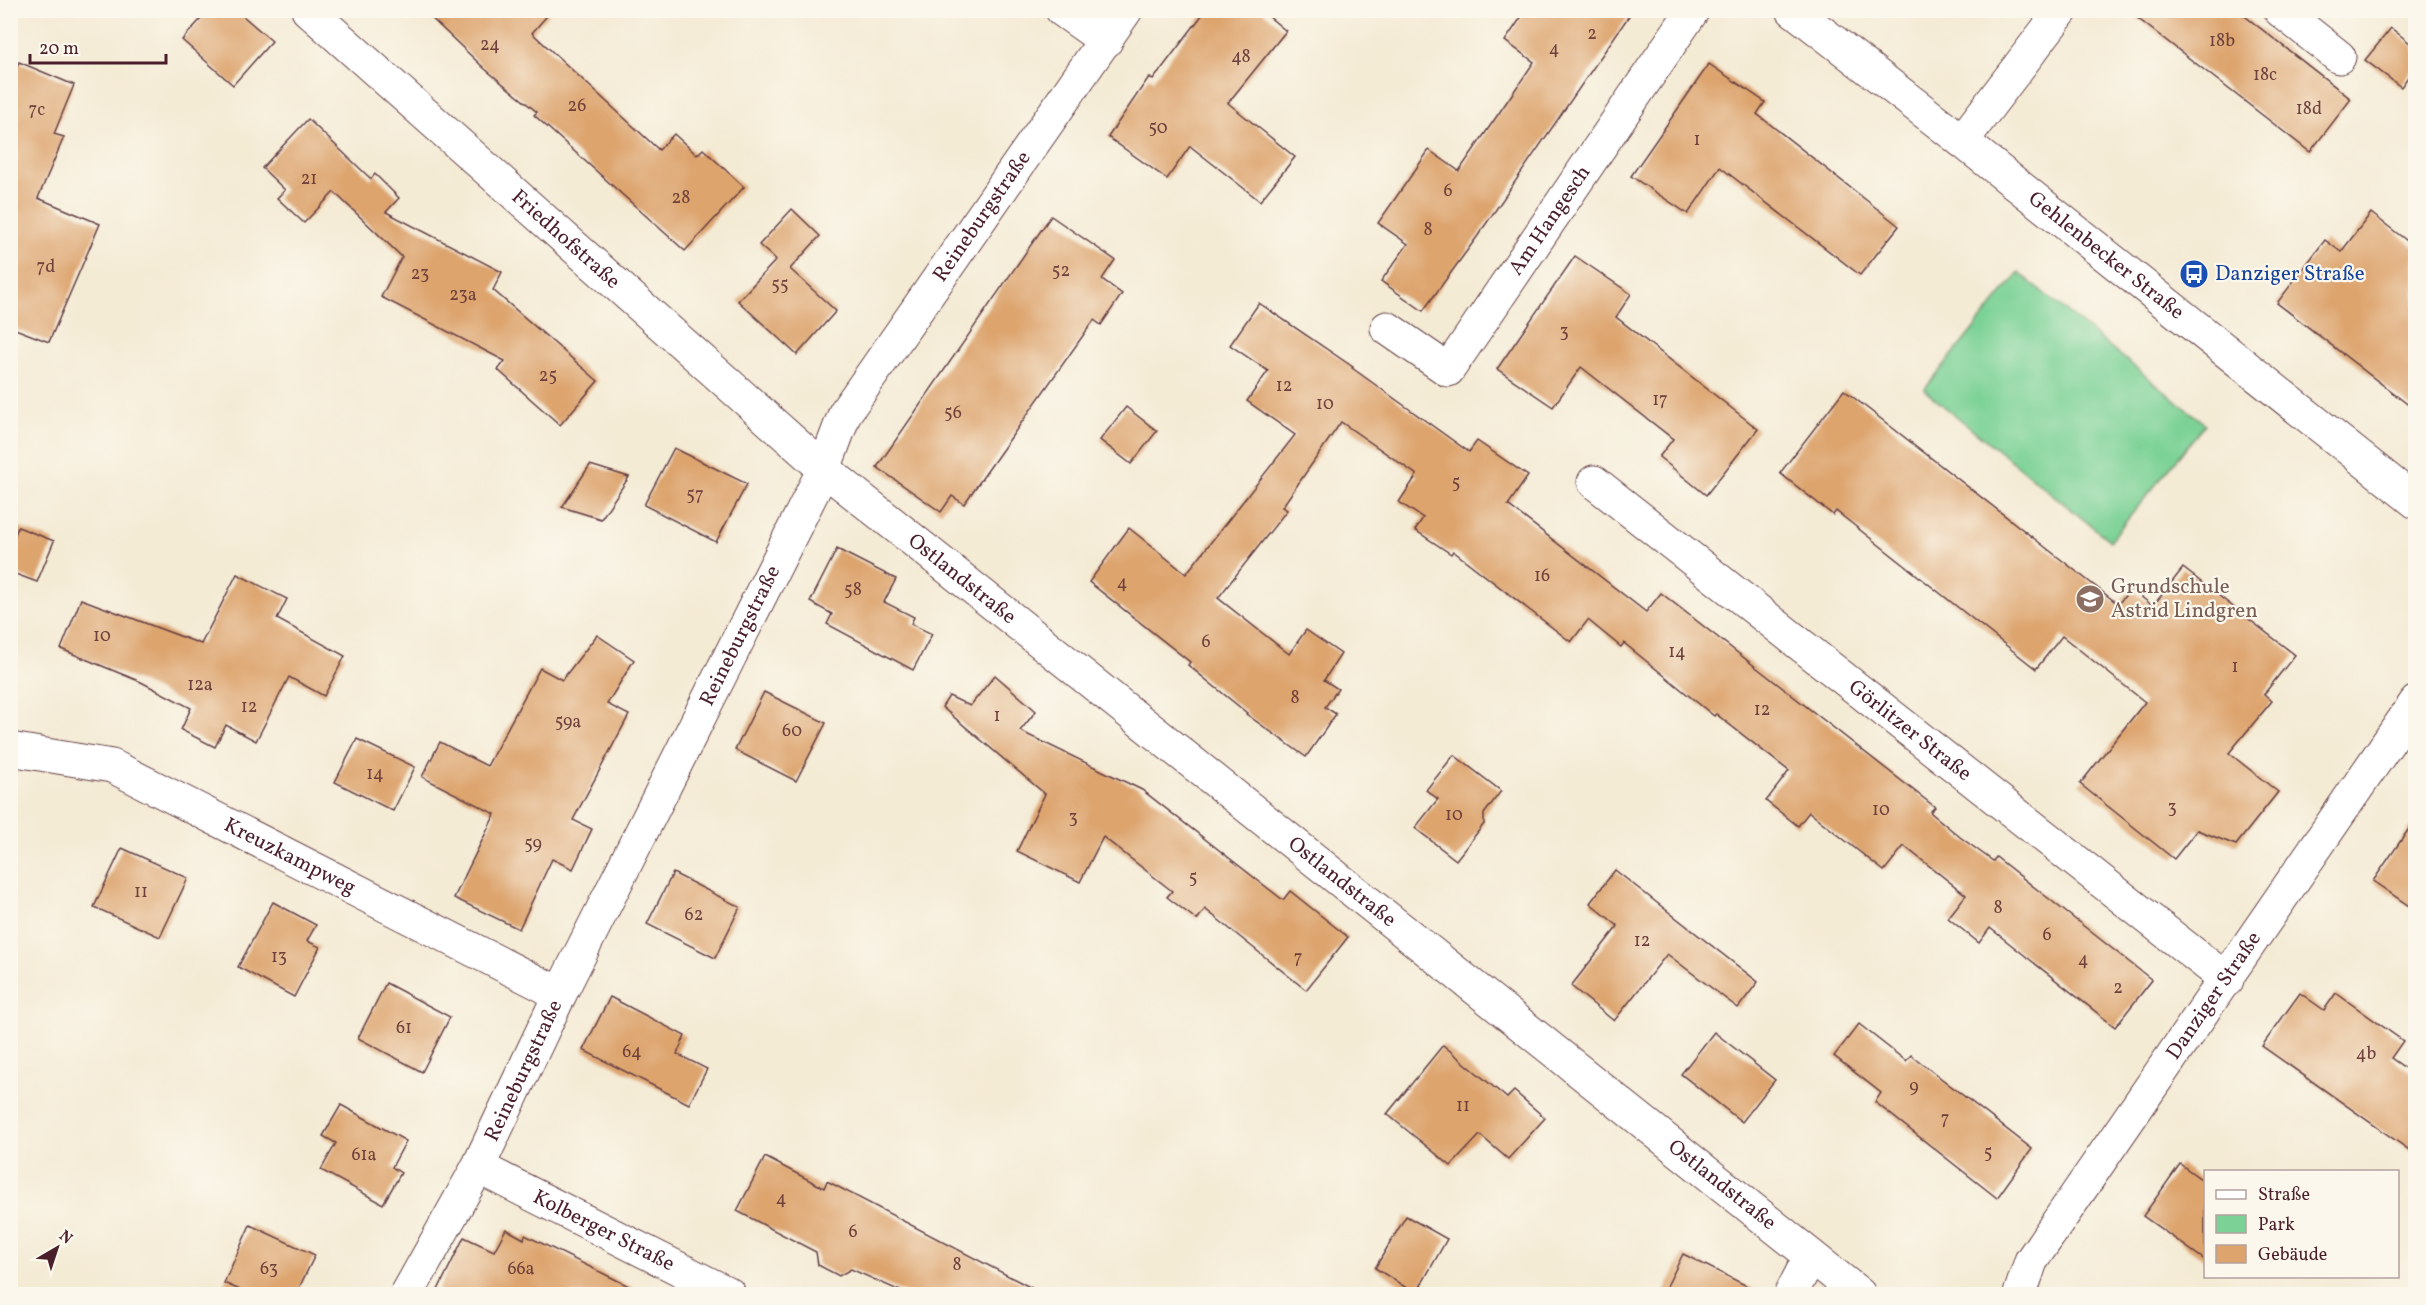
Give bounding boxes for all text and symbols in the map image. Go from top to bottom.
house number: 2 [1587,22,1597,47]
scale bar [30,27,166,65]
house number: 18b [2209,29,2235,54]
house number: 24 [480,33,500,58]
text: 20 m [39,37,79,62]
house number: 4 [1549,37,1559,62]
house number: 48 [1231,45,1251,70]
house number: 18c [2253,63,2277,88]
house number: 26 [568,94,586,119]
house number: 18d [2296,97,2322,122]
house number: 7c [29,98,45,123]
house number: 50 [1148,116,1168,141]
house number: 1 [1694,128,1700,153]
street label: Reineburgstraße [926,145,1038,288]
street label: Am Hangesch [1502,160,1598,281]
house number: 21 [301,167,317,192]
house number: 6 [1443,179,1453,204]
street label: Friedhofstraße [505,183,627,296]
street label: Gehlenbecker Straße [2022,185,2190,327]
house number: 28 [672,186,690,211]
house number: 8 [1423,218,1433,243]
house number: 7d [37,255,55,280]
bus stop icon: Danziger Straße [2178,258,2210,290]
house number: 52 [1052,259,1070,284]
place label: Danziger Straße [2215,260,2365,289]
house number: 23 [411,262,429,287]
house number: 55 [771,273,789,298]
house number: 23a [449,283,477,308]
house number: 3 [1559,320,1569,345]
house number: 25 [539,364,557,389]
house number: 12 [1276,374,1292,399]
house number: 17 [1652,388,1668,413]
house number: 10 [1316,392,1334,417]
house number: 56 [944,401,962,426]
house number: 5 [1452,471,1460,496]
house number: 57 [686,483,704,508]
street label: Ostlandstraße [902,527,1022,631]
street label: Reineburgstraße [693,560,788,711]
house number: 16 [1534,564,1550,589]
house number: 4 [1117,571,1127,596]
place label: Grundschule Astrid Lindgren [2111,573,2258,626]
house number: 58 [844,578,862,603]
school or university icon: Grundschule Astrid Lindgren [2074,583,2106,615]
house number: 10 [93,624,111,649]
house number: 6 [1201,630,1211,655]
house number: 14 [1668,640,1686,665]
house number: 1 [2232,655,2238,680]
house number: 12a [187,673,213,698]
street label: Görlitzer Straße [1842,673,1978,788]
house number: 8 [1290,686,1300,711]
house number: 12 [241,695,257,720]
house number: 12 [1754,698,1770,723]
house number: 1 [994,704,1000,729]
house number: 59a [555,710,581,735]
house number: 60 [782,719,802,744]
house number: 14 [366,762,384,787]
house number: 3 [2167,796,2177,821]
house number: 10 [1872,798,1890,823]
house number: 10 [1445,803,1463,828]
house number: 3 [1068,806,1078,831]
street label: Kreuzkampweg [219,811,361,902]
street label: Ostlandstraße [1282,830,1402,934]
house number: 59 [524,832,542,857]
house number: 5 [1189,866,1197,891]
house number: 11 [134,880,148,905]
house number: 8 [1993,896,2003,921]
house number: 62 [685,903,703,928]
house number: 6 [2042,923,2052,948]
street label: Danziger Straße [2159,926,2268,1066]
house number: 12 [1634,929,1650,954]
house number: 13 [271,945,287,970]
house number: 7 [1294,946,1302,971]
house number: 4 [2078,948,2088,973]
house number: 2 [2113,976,2123,1001]
street label: Reineburgstraße [478,995,570,1146]
house number: 61 [396,1016,412,1041]
house number: 64 [622,1040,642,1065]
house number: 4b [2356,1042,2376,1067]
house number: 9 [1909,1075,1919,1100]
house number: 11 [1456,1094,1470,1119]
house number: 7 [1941,1107,1949,1132]
street label: Ostlandstraße [1662,1133,1782,1237]
house number: 5 [1984,1141,1992,1166]
house number: 61a [351,1143,377,1168]
legend [2204,1170,2399,1278]
street label: Kolberger Straße [528,1183,680,1279]
text: Straße [2258,1183,2310,1208]
house number: 4 [776,1187,786,1212]
text: Park [2258,1213,2295,1238]
north arrow [27,1218,87,1278]
house number: 6 [848,1220,858,1245]
text: N [54,1226,77,1250]
text: Gebäude [2258,1243,2327,1268]
house number: 8 [952,1253,962,1278]
house number: 63 [260,1257,278,1282]
house number: 66a [507,1257,535,1282]

